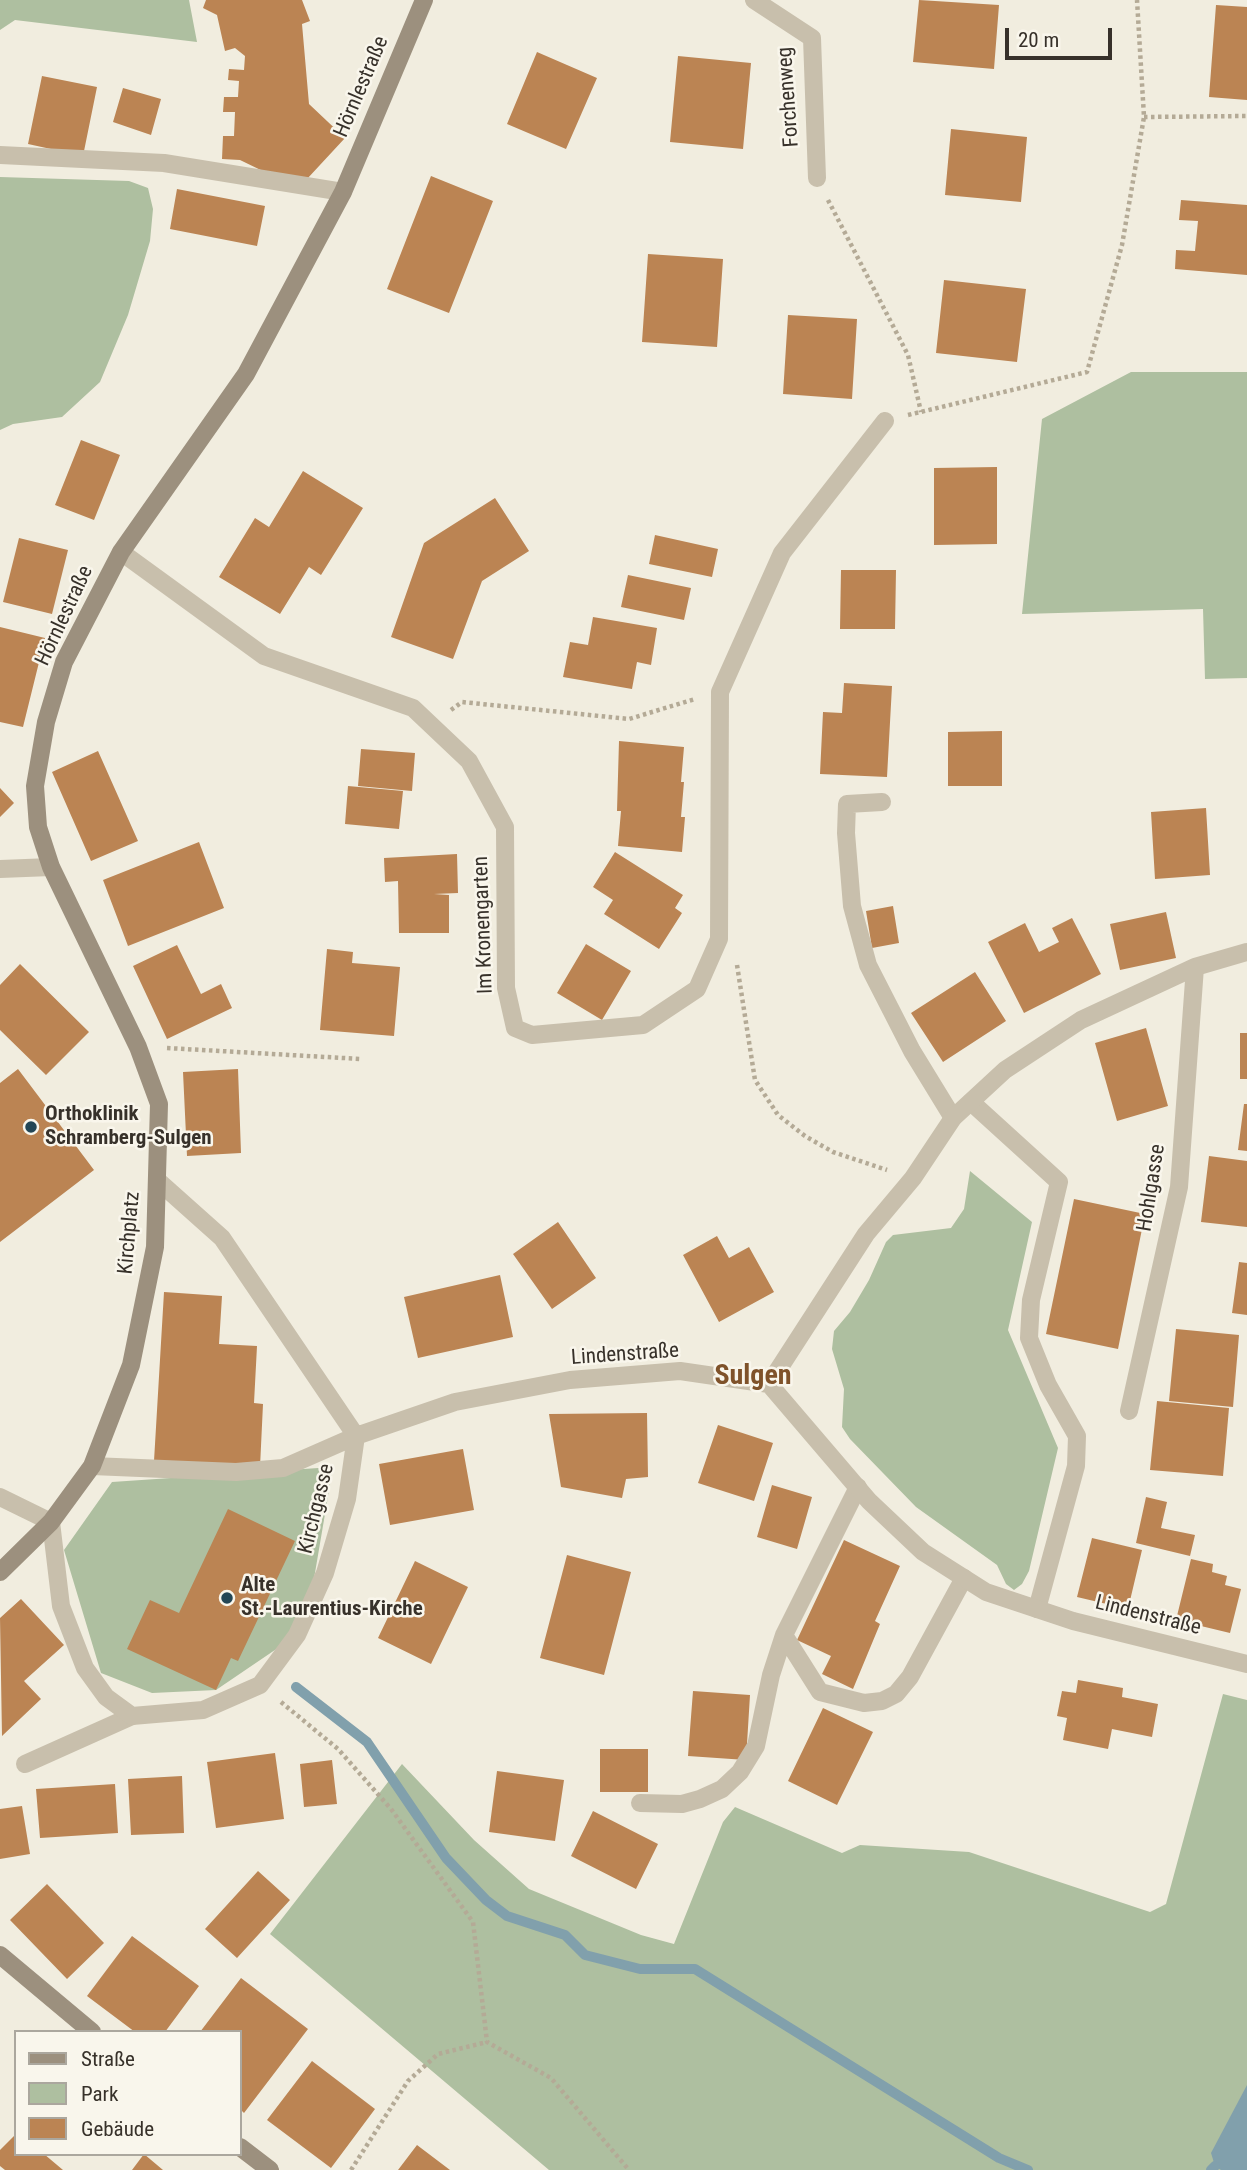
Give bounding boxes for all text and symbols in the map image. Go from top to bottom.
scale bar [1009,14,1116,58]
text: 20 m [1018,28,1059,52]
street label: Hörnlestraße [329,33,395,141]
street label: Forchenweg [773,46,805,148]
street label: Hörnlestraße [31,562,99,670]
street label: Im Kronengarten [469,856,499,994]
place label: Orthoklinik Schramberg-Sulgen [45,1102,212,1152]
marker: Orthoklinik Schramberg-Sulgen [23,1119,39,1135]
street label: Hohlgasse [1133,1143,1171,1233]
street label: Kirchplatz [114,1191,146,1275]
street label: Lindenstraße [570,1339,680,1371]
district label: Sulgen [714,1360,792,1394]
street label: Kirchgasse [294,1461,340,1557]
place label: Alte St.-Laurentius-Kirche [241,1573,423,1623]
marker: Alte St.-Laurentius-Kirche [219,1590,235,1606]
street label: Lindenstraße [1093,1591,1203,1641]
legend [14,2030,242,2156]
text: Straße [81,2047,135,2071]
text: Park [81,2082,118,2106]
text: Gebäude [81,2117,154,2141]

